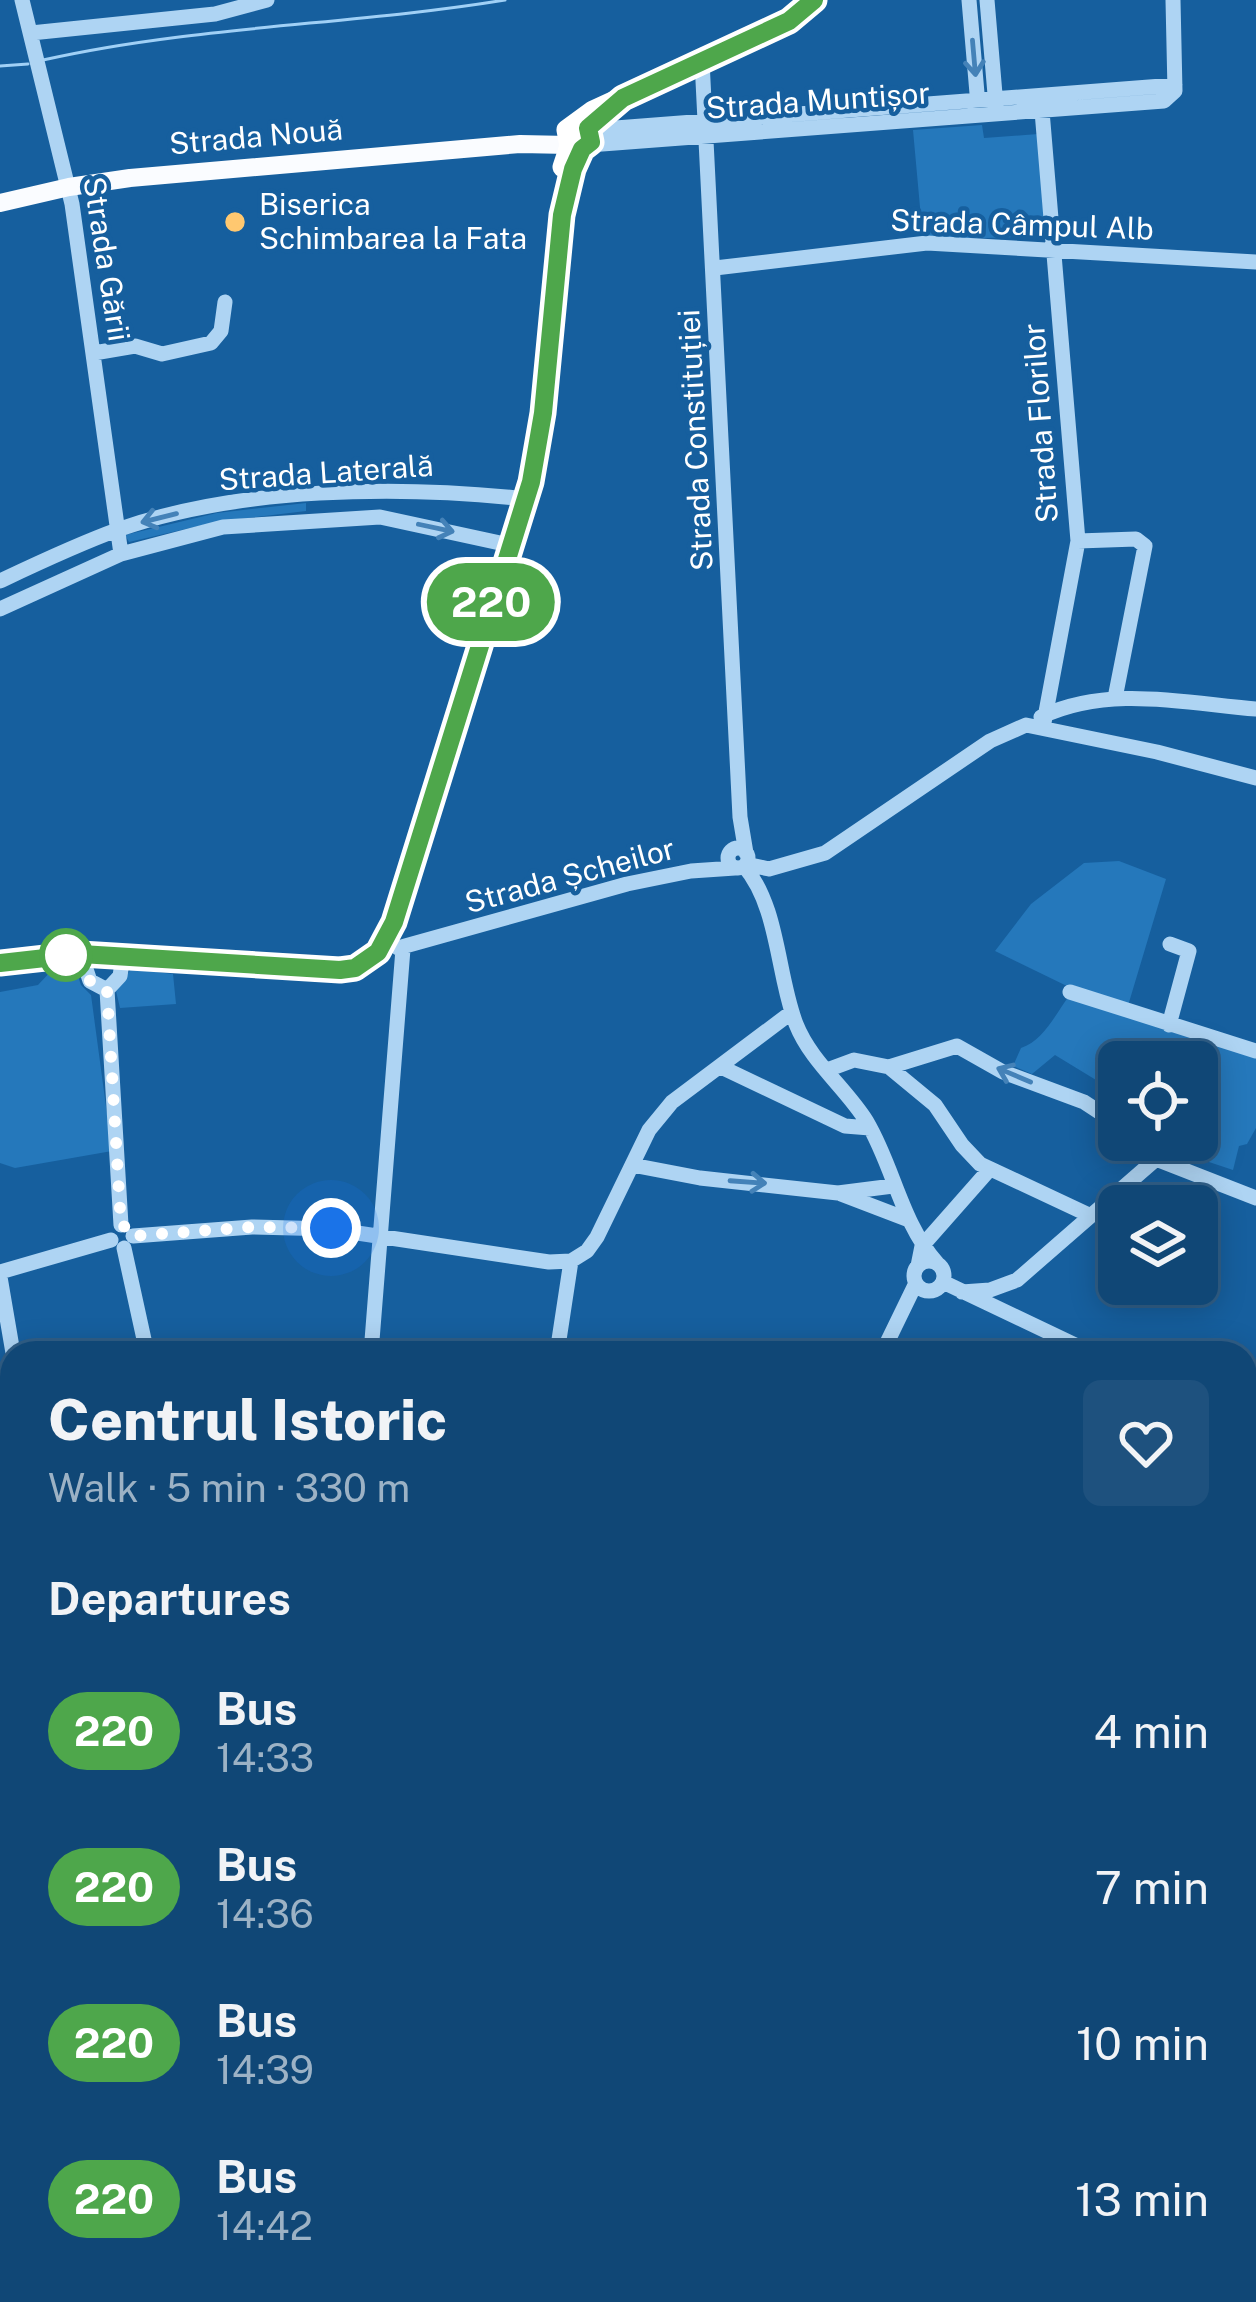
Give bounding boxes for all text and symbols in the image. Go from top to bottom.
one-way arrow [963,38,986,77]
street label: Strada Muntișor [705,74,931,126]
street label: Strada Nouă [168,110,344,162]
street label: Strada Gării [76,174,138,344]
place label: Biserica Schimbarea la Fata [259,186,527,256]
street label: Strada Câmpul Alb [890,201,1154,247]
marker: Biserica Schimbarea la Fata [222,209,248,235]
street label: Strada Constituției [670,308,720,572]
street label: Strada Florilor [1015,322,1065,524]
street label: Strada Laterală [217,447,434,497]
one-way arrow [140,508,178,530]
one-way arrow [416,518,455,540]
line badge: 220 [422,563,560,641]
text: 220 [451,577,531,626]
street label: Strada Șcheilor [461,830,679,920]
unlabelled marker [41,930,91,980]
map controls [1098,1041,1218,1305]
button: locate [1098,1041,1218,1161]
one-way arrow [996,1063,1033,1084]
one-way arrow [727,1170,766,1193]
button: layers [1098,1185,1218,1305]
your location [301,1198,361,1258]
button: heart [1083,1380,1209,1506]
text: Centrul Istoric [48,1386,447,1453]
text: Walk · 5 min · 330 m [48,1465,410,1511]
text: Departures [48,1572,291,1625]
text: Bus [216,1682,297,1735]
text: 4 min [1093,1705,1209,1758]
text: 220 [74,1706,154,1755]
text: 14:33 [216,1735,314,1781]
text: Bus [216,1838,297,1891]
text: 7 min [1095,1861,1209,1914]
text: 220 [74,1862,154,1911]
text: 14:36 [216,1891,314,1937]
text: Bus [216,1994,297,2047]
text: 10 min [1076,2017,1209,2070]
text: 220 [74,2018,154,2067]
text: 14:39 [216,2047,314,2093]
text: Bus [216,2150,297,2203]
text: 13 min [1075,2173,1209,2226]
text: 220 [74,2174,154,2223]
text: 14:42 [216,2203,313,2249]

